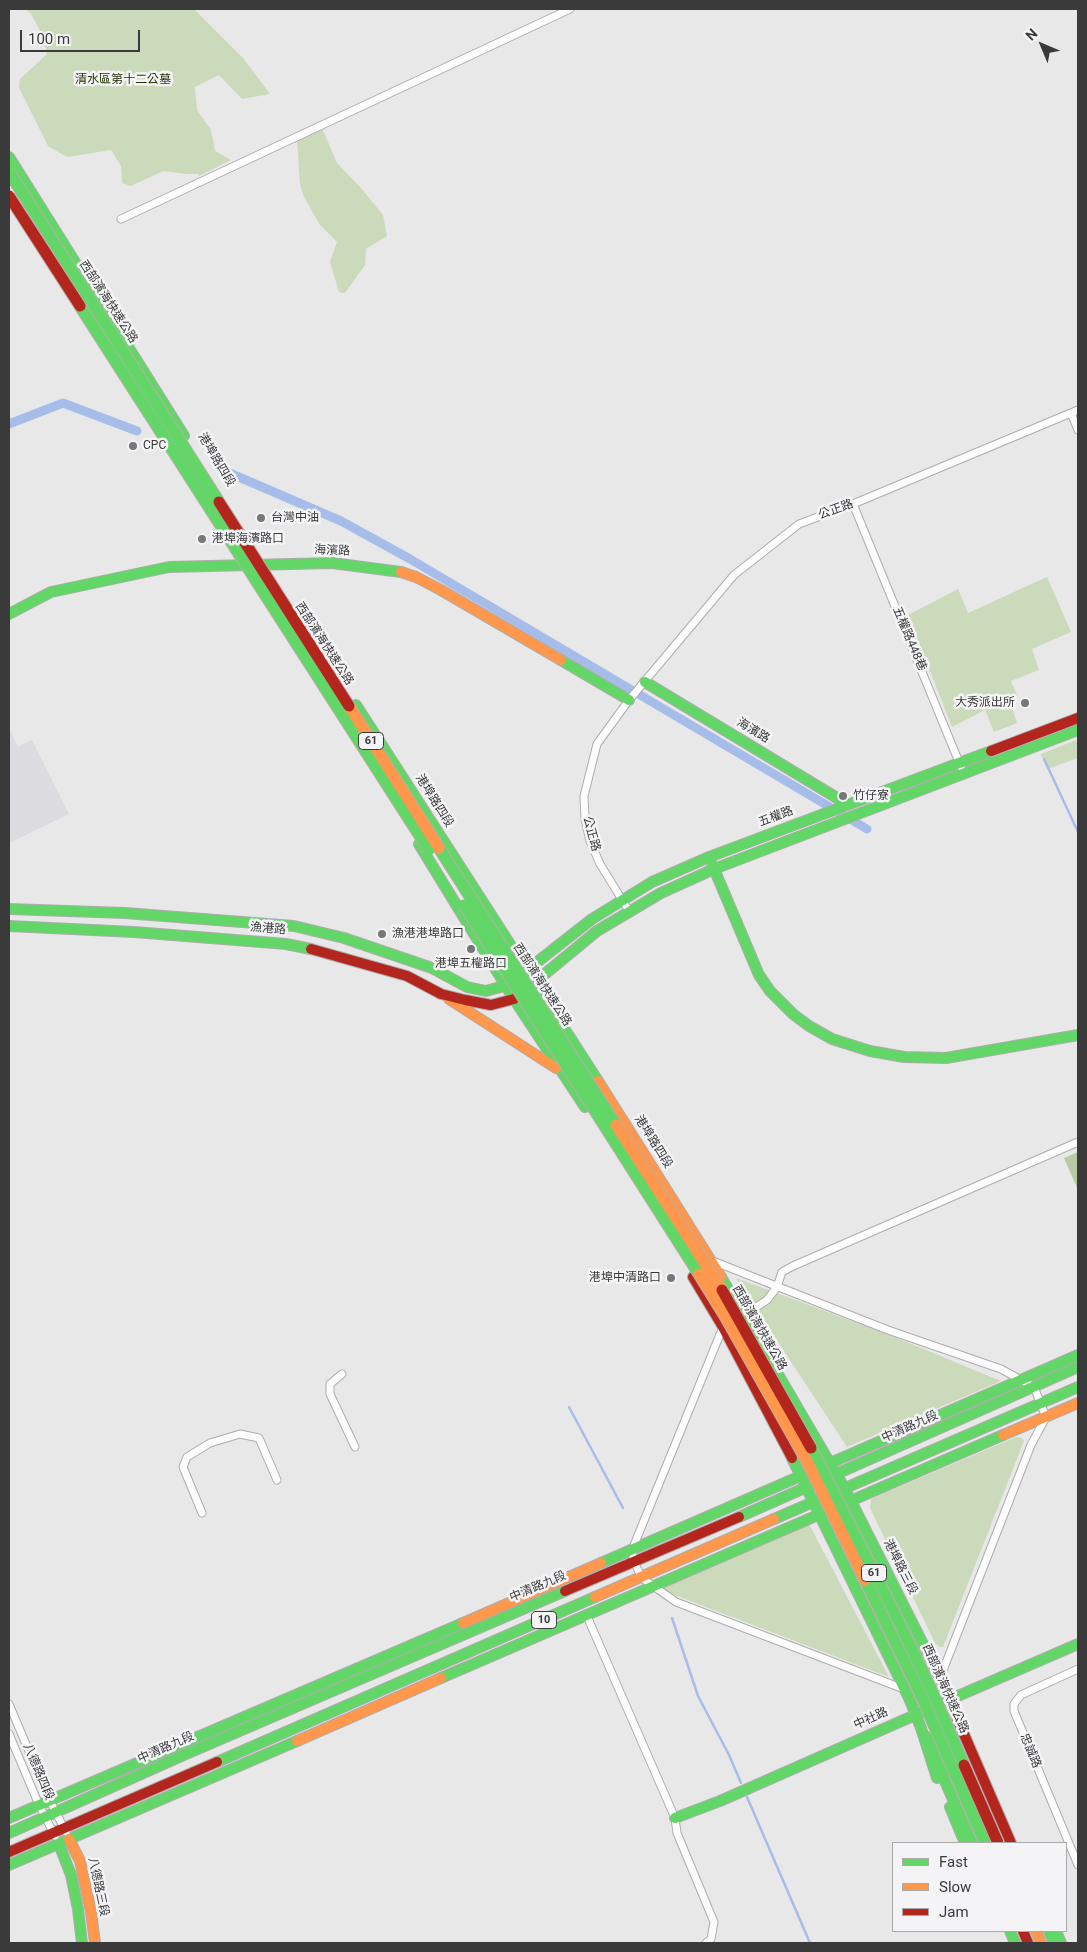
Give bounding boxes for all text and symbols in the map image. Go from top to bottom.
scale bar [22,20,142,52]
north arrow [1017,20,1067,70]
text: N [1022,25,1041,44]
text: 100 m [28,30,70,48]
park label: 清水區第十二公墓 [75,73,171,87]
street label: 西部濱海快速公路 [76,258,140,346]
street label: 港埠路四段 [194,431,238,489]
place label: CPC [143,439,166,453]
marker: CPC [127,440,139,452]
street label: 公正路 [817,497,855,523]
place label: 台灣中油 [271,511,319,525]
marker: 台灣中油 [255,512,267,524]
place label: 港埠海濱路口 [212,532,284,546]
marker: 港埠海濱路口 [196,533,208,545]
street label: 海濱路 [314,543,350,559]
street label: 西部濱海快速公路 [292,600,356,688]
street label: 五權路448巷 [889,605,929,673]
place label: 大秀派出所 [955,696,1015,710]
marker: 大秀派出所 [1019,697,1031,709]
street label: 海濱路 [734,716,772,746]
road number: 61 [358,732,384,749]
street label: 港埠路四段 [412,772,456,830]
place label: 竹仔寮 [853,789,889,803]
marker: 竹仔寮 [837,790,849,802]
street label: 五權路 [757,804,795,830]
street label: 公正路 [579,815,603,853]
street label: 漁港路 [249,920,287,938]
place label: 漁港港埠路口 [392,927,464,941]
marker: 漁港港埠路口 [376,928,388,940]
street label: 西部濱海快速公路 [510,941,574,1029]
marker: 港埠五權路口 [465,943,477,955]
place label: 港埠五權路口 [435,957,507,971]
street label: 港埠路四段 [631,1113,675,1171]
place label: 港埠中清路口 [589,1271,661,1285]
marker: 港埠中清路口 [665,1272,677,1284]
street label: 西部濱海快速公路 [729,1283,789,1373]
street label: 中清路九段 [880,1408,940,1446]
street label: 港埠路三段 [880,1537,920,1597]
road number: 61 [862,1565,886,1582]
street label: 中清路九段 [508,1569,568,1605]
road number: 10 [532,1612,556,1628]
street label: 西部濱海快速公路 [919,1642,971,1736]
street label: 中社路 [852,1705,890,1733]
street label: 中清路九段 [136,1729,196,1767]
street label: 忠誠路 [1016,1732,1044,1770]
street label: 八德路四段 [20,1742,56,1802]
legend [892,1842,1067,1932]
text: Fast [939,1853,968,1871]
street label: 八德路三段 [85,1856,111,1918]
text: Slow [939,1878,971,1896]
text: Jam [939,1903,969,1921]

